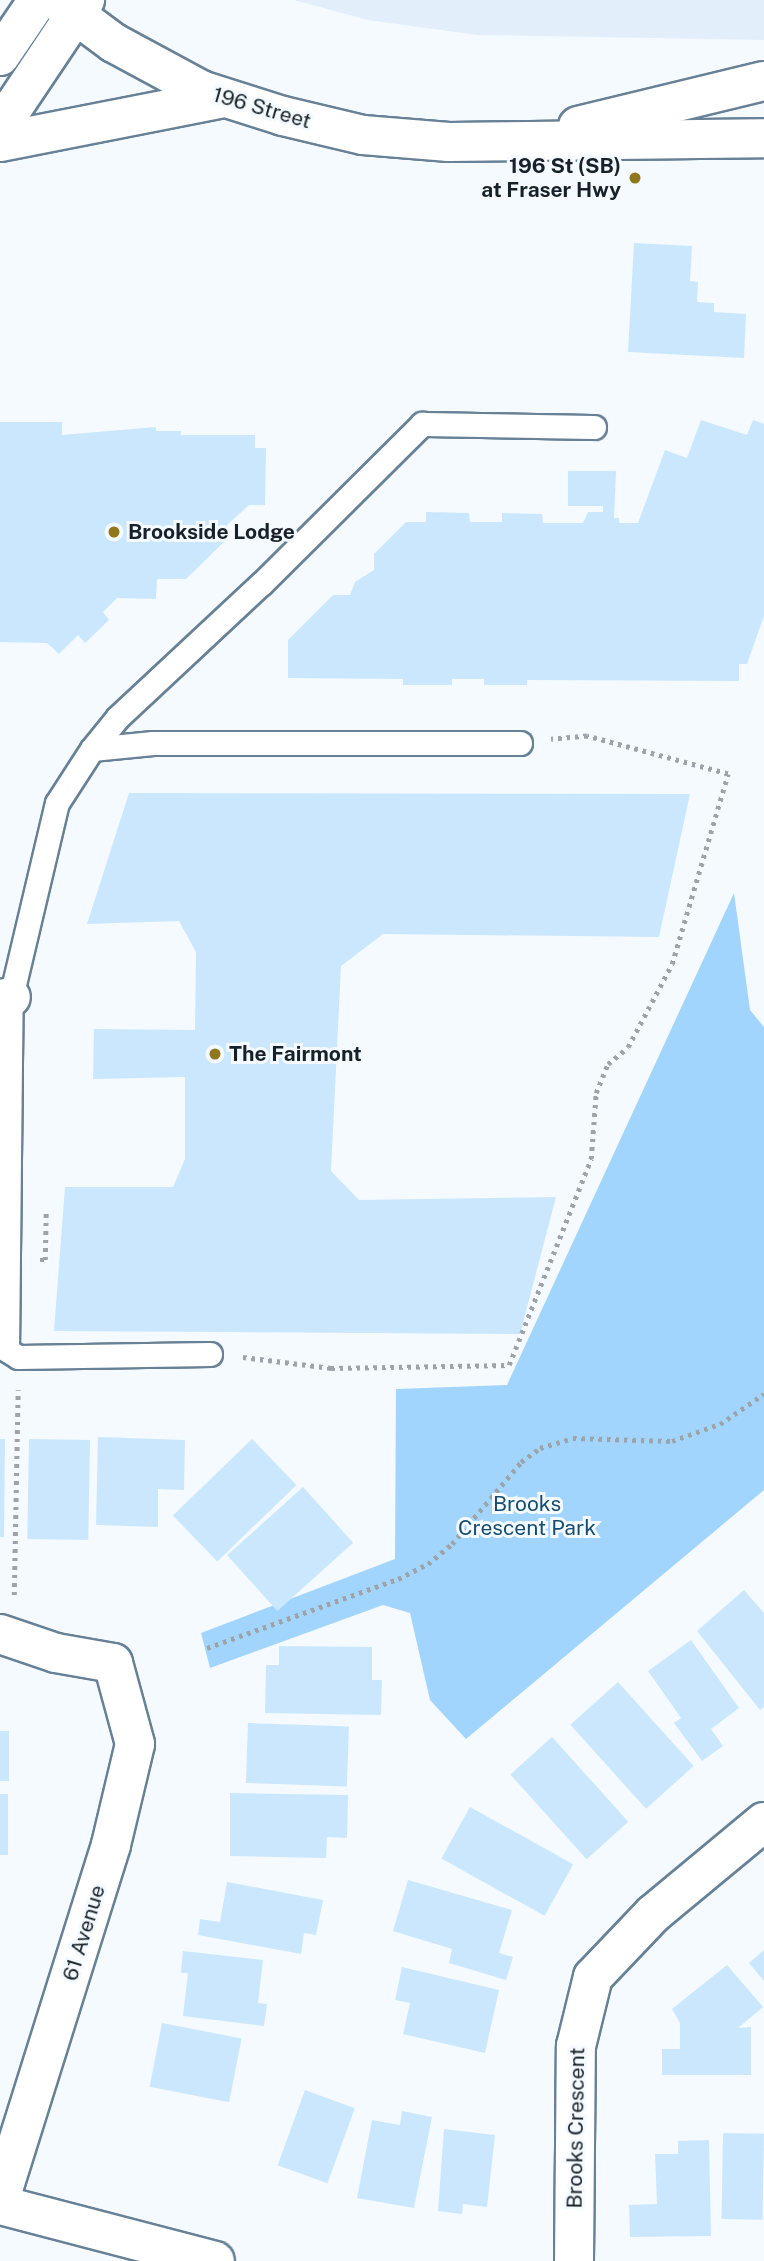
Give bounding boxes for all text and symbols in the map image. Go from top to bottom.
street label: 196 Street [210,82,314,134]
place label: 196 St (SB) at Fraser Hwy [481,153,621,203]
marker: 196 St (SB) at Fraser Hwy [627,170,643,186]
place label: Brookside Lodge [128,519,295,545]
marker: Brookside Lodge [106,524,122,540]
place label: The Fairmont [229,1041,362,1067]
marker: The Fairmont [207,1046,223,1062]
park label: Brooks Crescent Park [458,1491,596,1541]
street label: 61 Avenue [58,1882,110,1984]
street label: Brooks Crescent [562,2047,590,2209]

